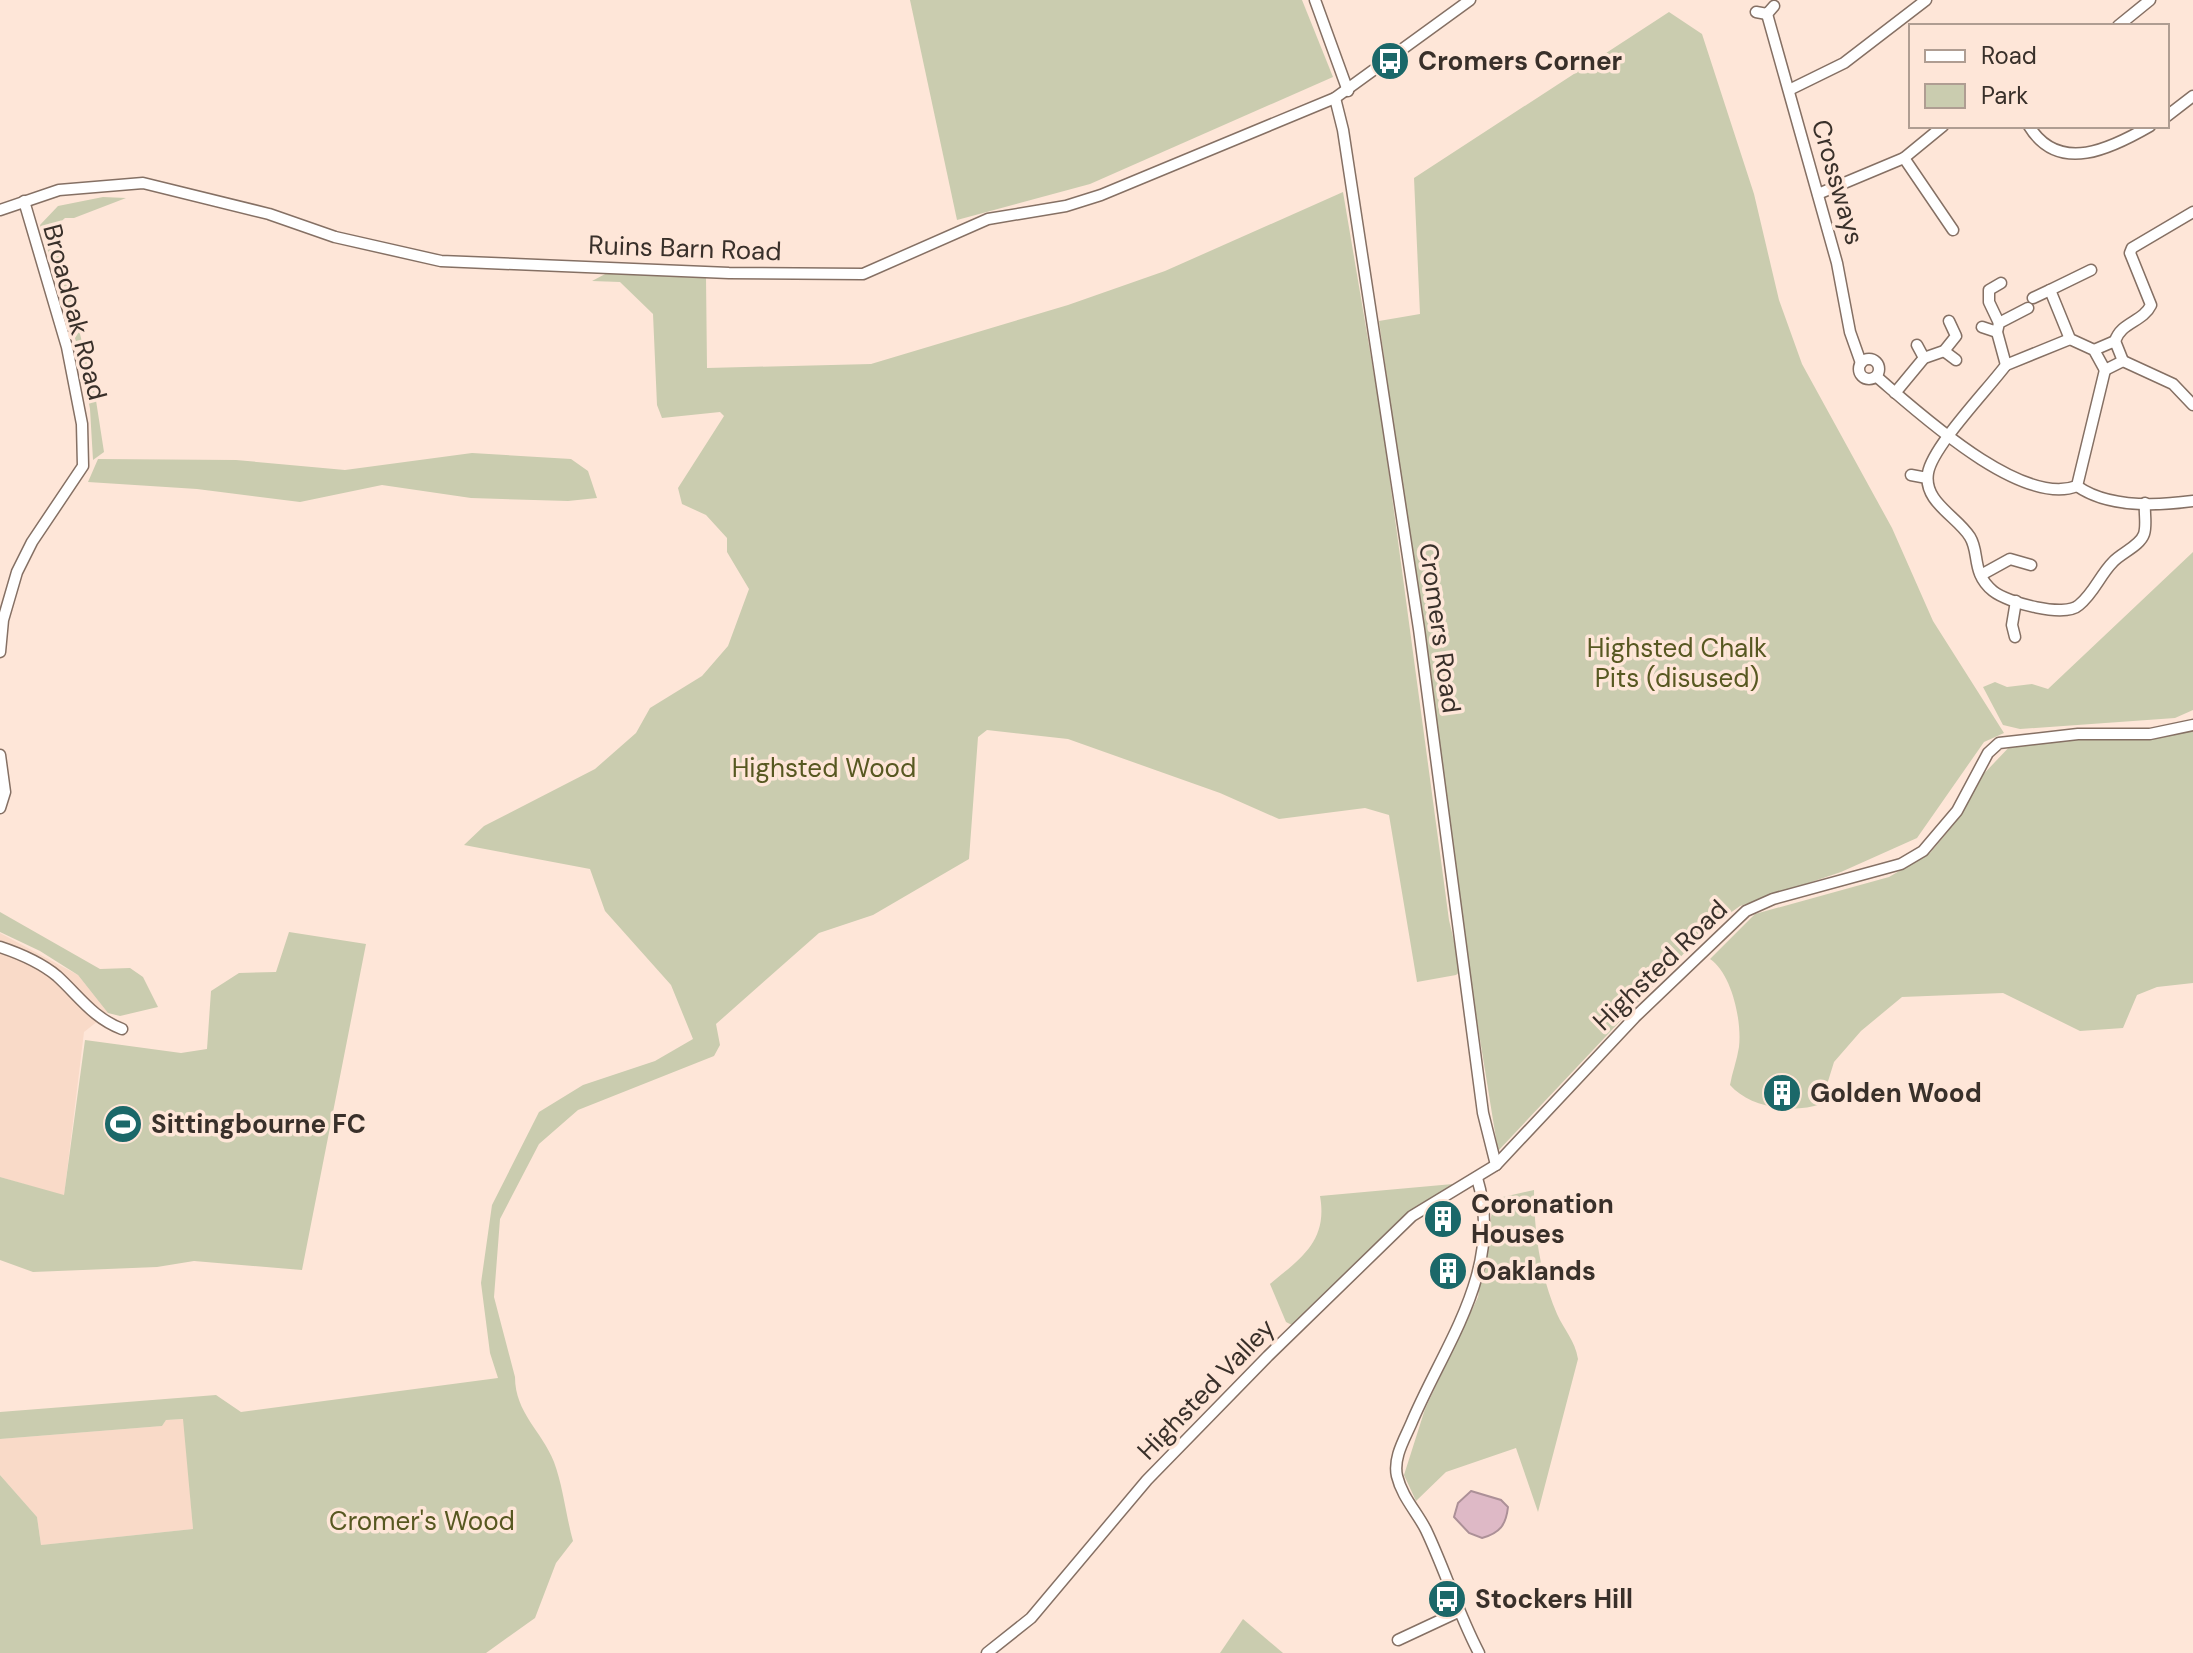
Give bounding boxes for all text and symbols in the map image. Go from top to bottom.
legend [1909,24,2169,128]
bus stop icon: Cromers Corner [1369,40,1411,82]
text: Road [1981,40,2037,71]
place label: Cromers Corner [1418,44,1623,78]
text: Park [1981,80,2028,111]
street label: Crossways [1804,115,1872,249]
street label: Broadoak Road [35,220,115,404]
street label: Ruins Barn Road [588,228,782,268]
street label: Cromers Road [1411,541,1469,715]
park label: Highsted Chalk Pits (disused) [1587,631,1767,695]
park label: Highsted Wood [732,751,916,785]
street label: Highsted Road [1586,892,1734,1038]
building icon: Golden Wood [1761,1072,1803,1114]
place label: Golden Wood [1810,1076,1982,1110]
sports icon: Sittingbourne FC [102,1103,144,1145]
place label: Sittingbourne FC [151,1107,366,1141]
place label: Coronation Houses [1471,1187,1614,1251]
building icon: Coronation Houses [1422,1198,1464,1240]
building icon: Oaklands [1427,1250,1469,1292]
place label: Oaklands [1476,1254,1596,1288]
street label: Highsted Valley [1130,1311,1282,1467]
park label: Cromer's Wood [329,1504,515,1538]
bus stop icon: Stockers Hill [1426,1578,1468,1620]
place label: Stockers Hill [1475,1582,1633,1616]

